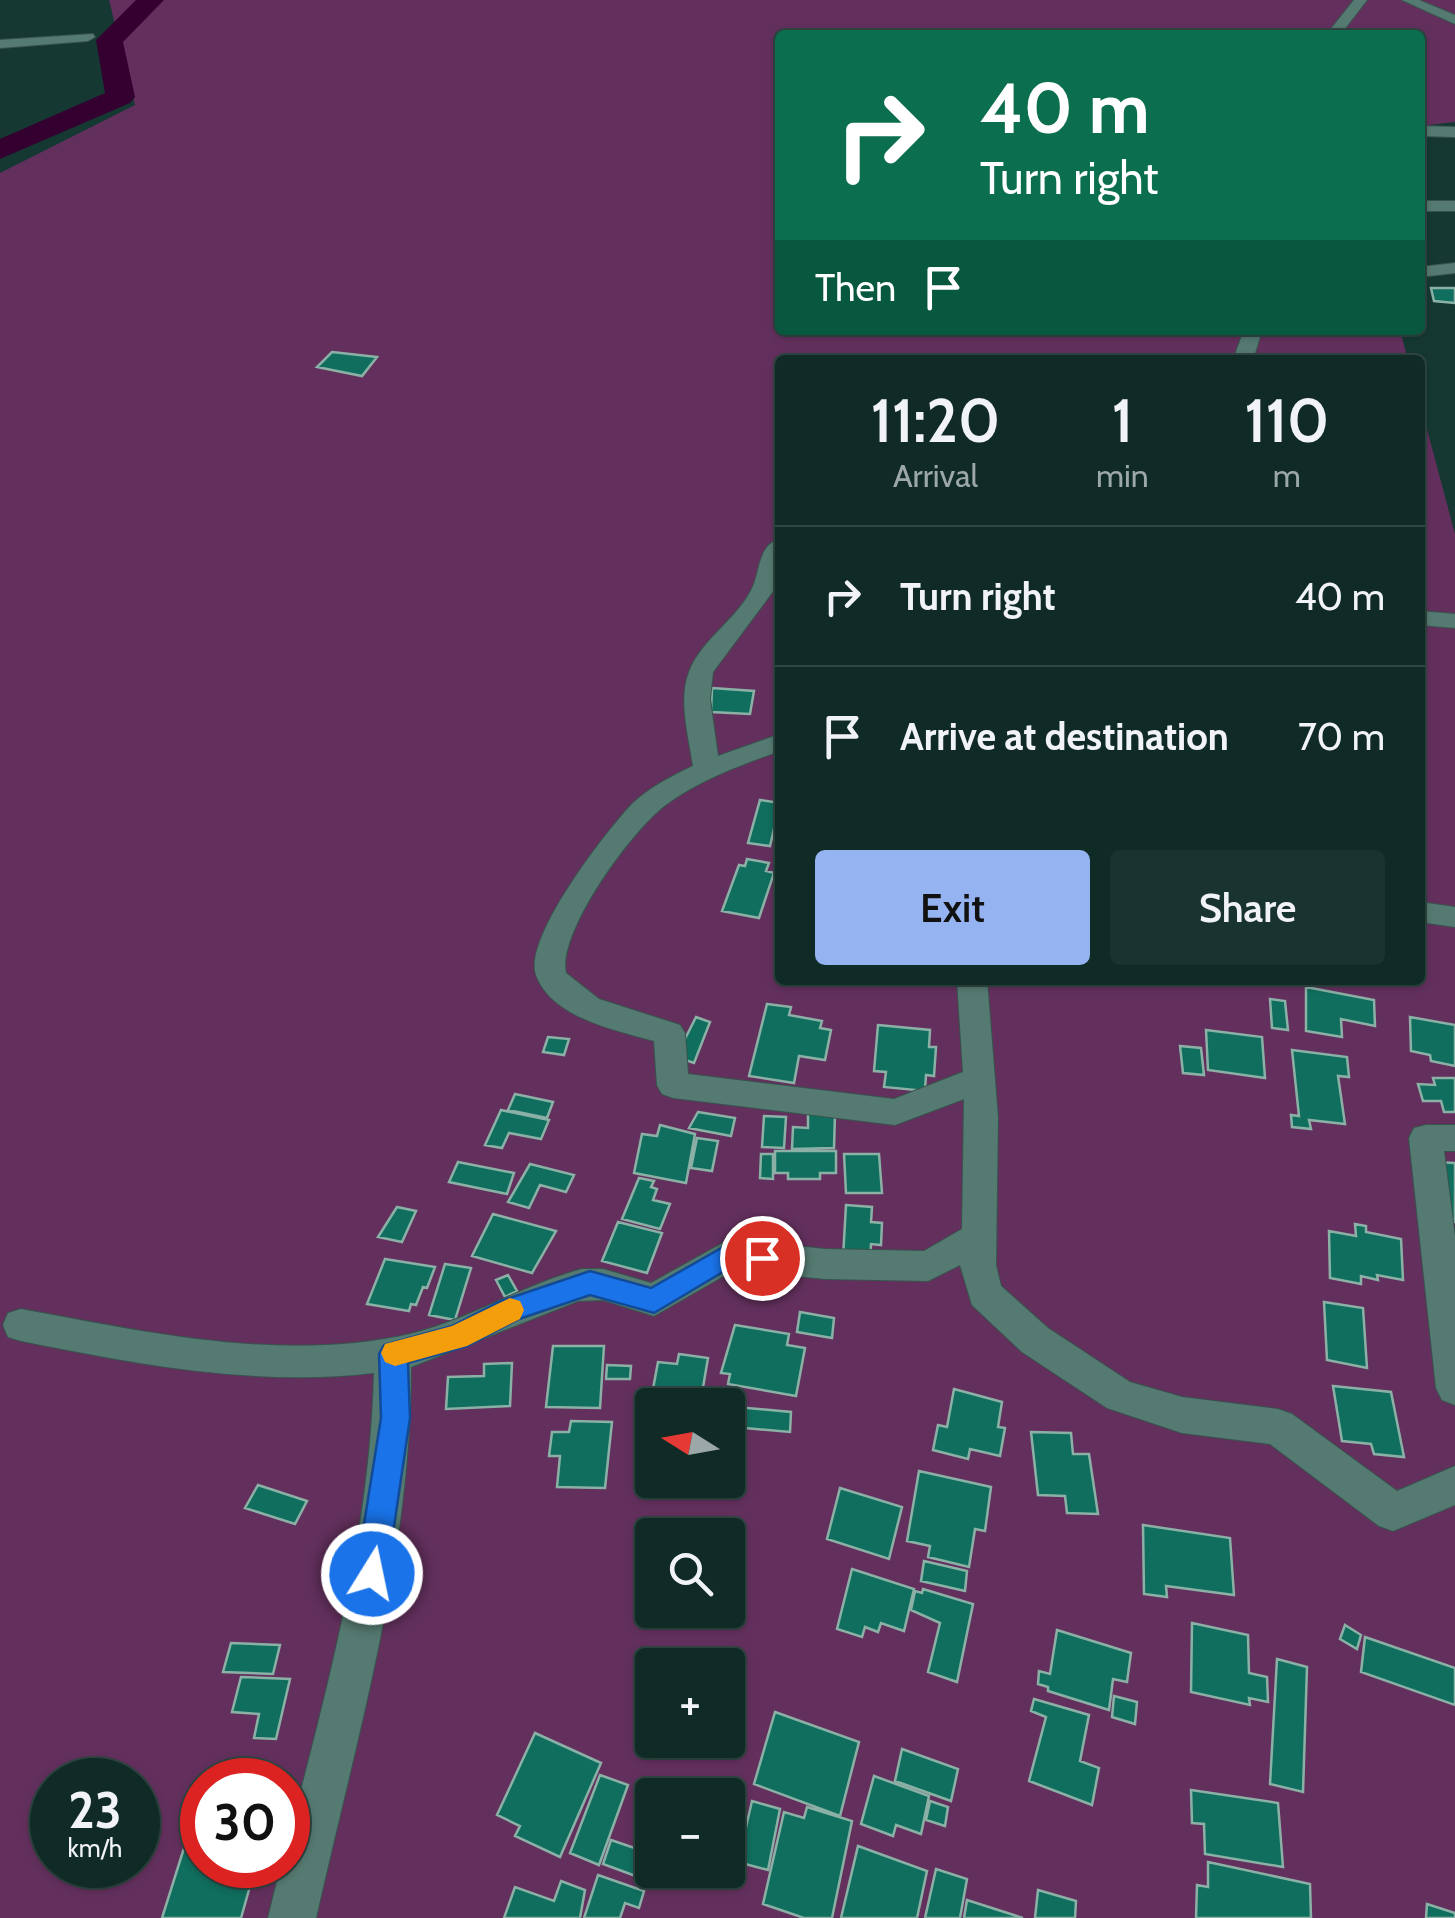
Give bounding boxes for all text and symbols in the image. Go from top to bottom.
text: 40 m [980,65,1149,151]
icon: right [815,70,945,200]
text: Turn right [980,151,1159,205]
icon: arrive [916,260,971,315]
text: Then [815,264,896,311]
text: 11:20 [871,384,1000,457]
text: 1 [1112,384,1133,457]
text: 110 [1245,384,1329,457]
text: Arrival [893,456,978,495]
text: min [1096,456,1149,495]
text: m [1273,456,1301,495]
icon: right [815,569,870,624]
text: Turn right [900,573,1056,620]
text: 40 m [1295,573,1385,620]
icon: arrive [815,709,870,764]
text: Arrive at destination [900,713,1229,760]
text: 70 m [1298,713,1385,760]
button: Exit [815,850,1090,965]
button: Share [1110,850,1385,965]
pin [720,1216,805,1301]
icon: arrive [735,1231,790,1286]
north arrow [635,1388,745,1498]
map controls [635,1388,745,1888]
button: search [635,1518,745,1628]
position arrow [320,1522,424,1626]
button: + [635,1648,745,1758]
speed limit sign: 30 [180,1758,310,1888]
button: − [635,1778,745,1888]
text: 23 [68,1780,122,1841]
text: km/h [68,1833,122,1863]

